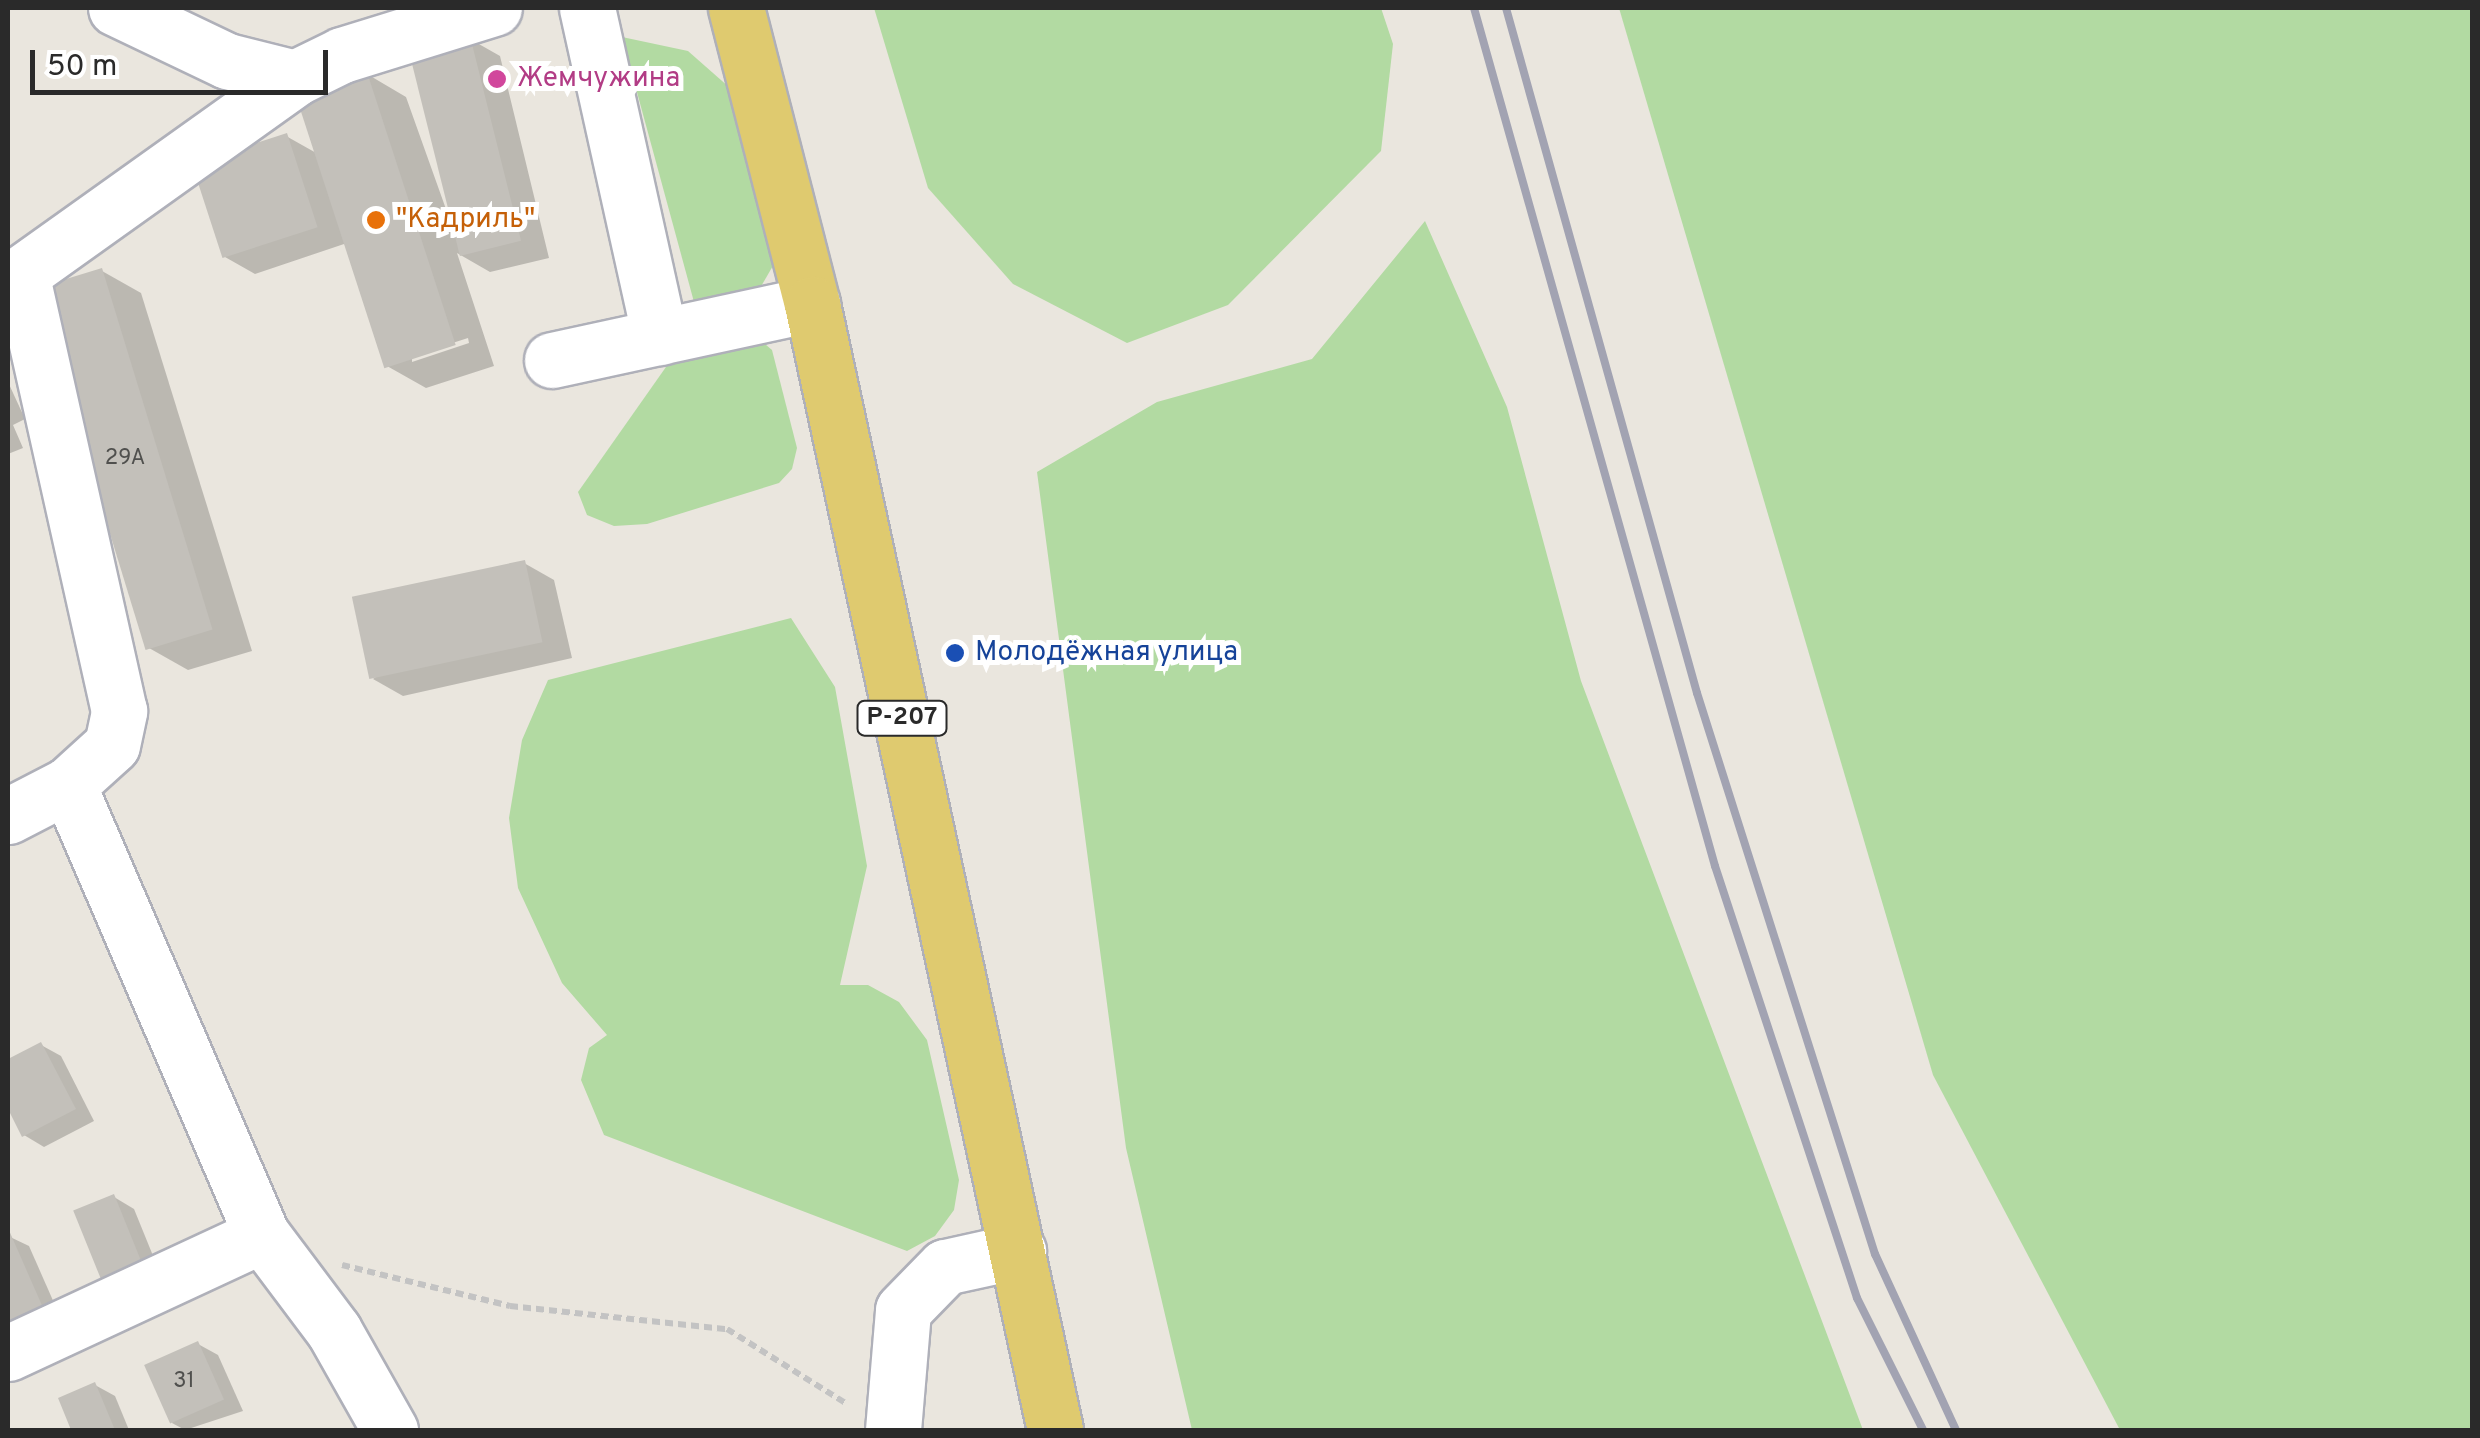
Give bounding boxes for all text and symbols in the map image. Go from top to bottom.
scale bar [35,30,332,92]
text: 50 m [47,49,117,86]
place label: Жемчужина [517,62,680,96]
marker: Жемчужина [486,68,508,90]
place label: "Кадриль" [396,203,535,237]
marker: "Кадриль" [365,209,387,231]
house number: 29А [105,446,145,472]
place label: Молодёжная улица [975,636,1238,670]
marker: Молодёжная улица [944,642,966,664]
road number: Р-207 [854,698,950,738]
house number: 31 [173,1369,195,1395]

